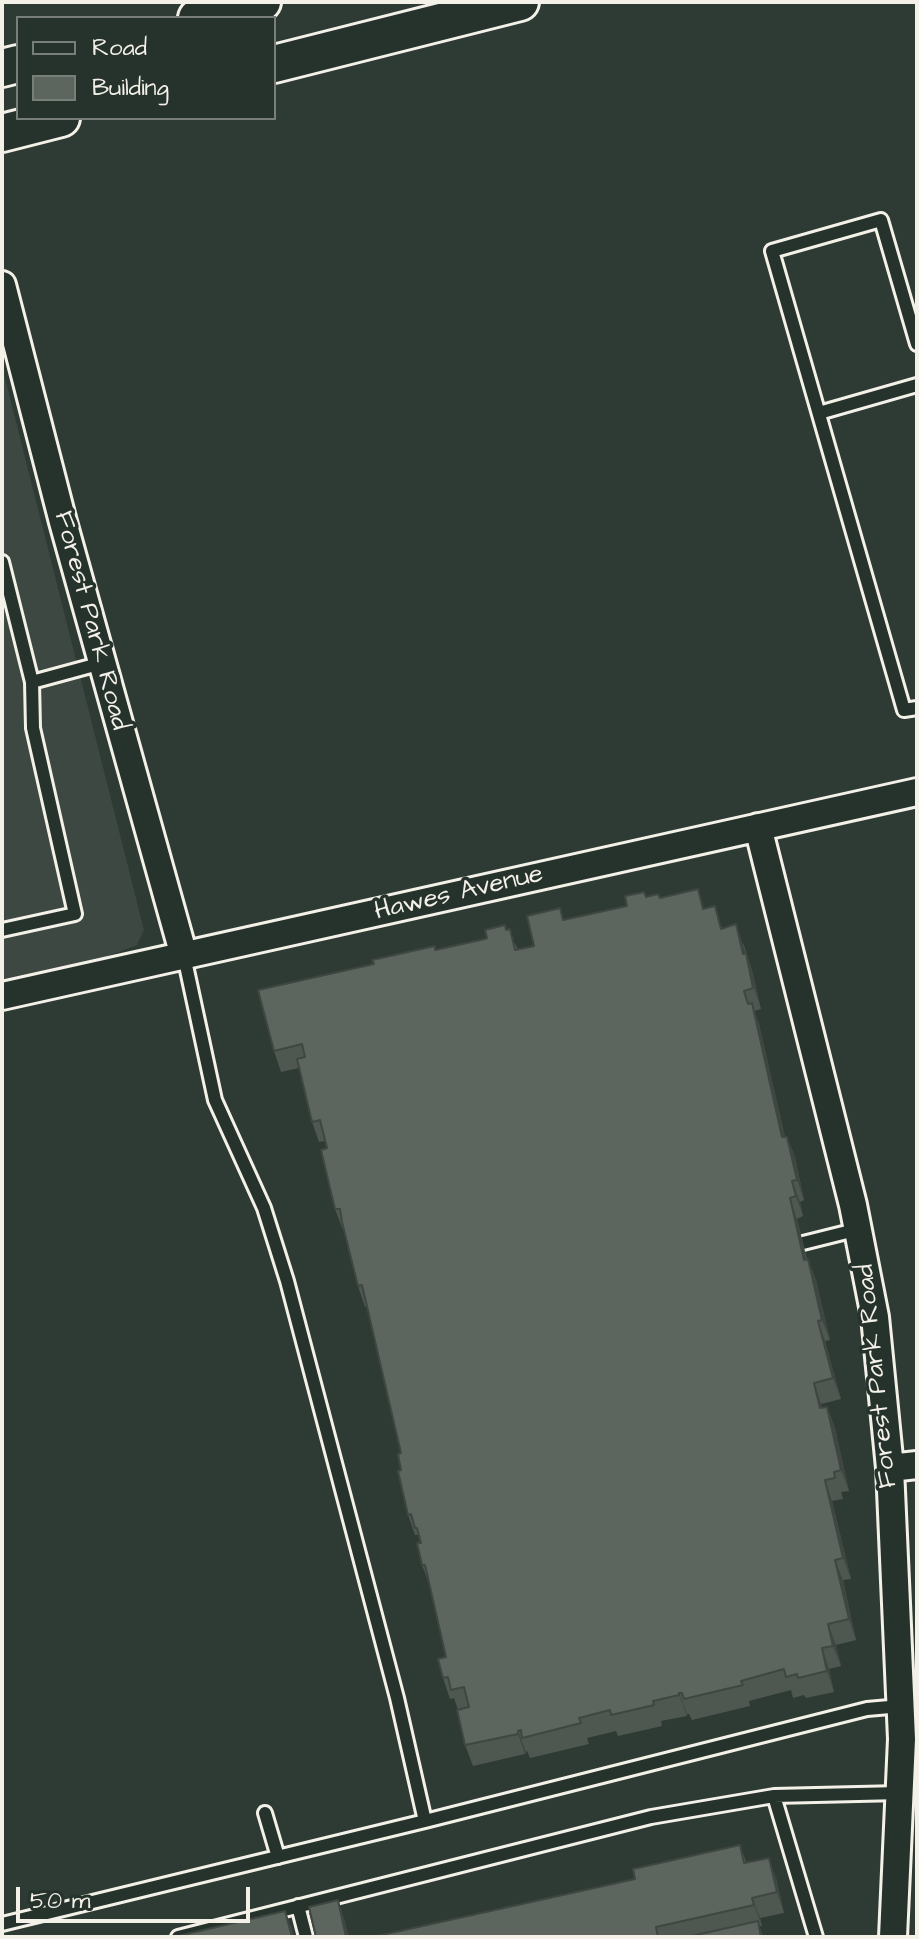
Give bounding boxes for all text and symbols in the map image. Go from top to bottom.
legend [16,16,276,120]
text: Road [92,31,147,65]
text: Building [92,71,169,105]
street label: Forest Park Road [46,508,134,734]
street label: Hawes Avenue [372,859,546,929]
street label: Forest Park Road [851,1262,905,1490]
scale bar [20,1871,254,1921]
text: 50 m [30,1884,90,1918]

